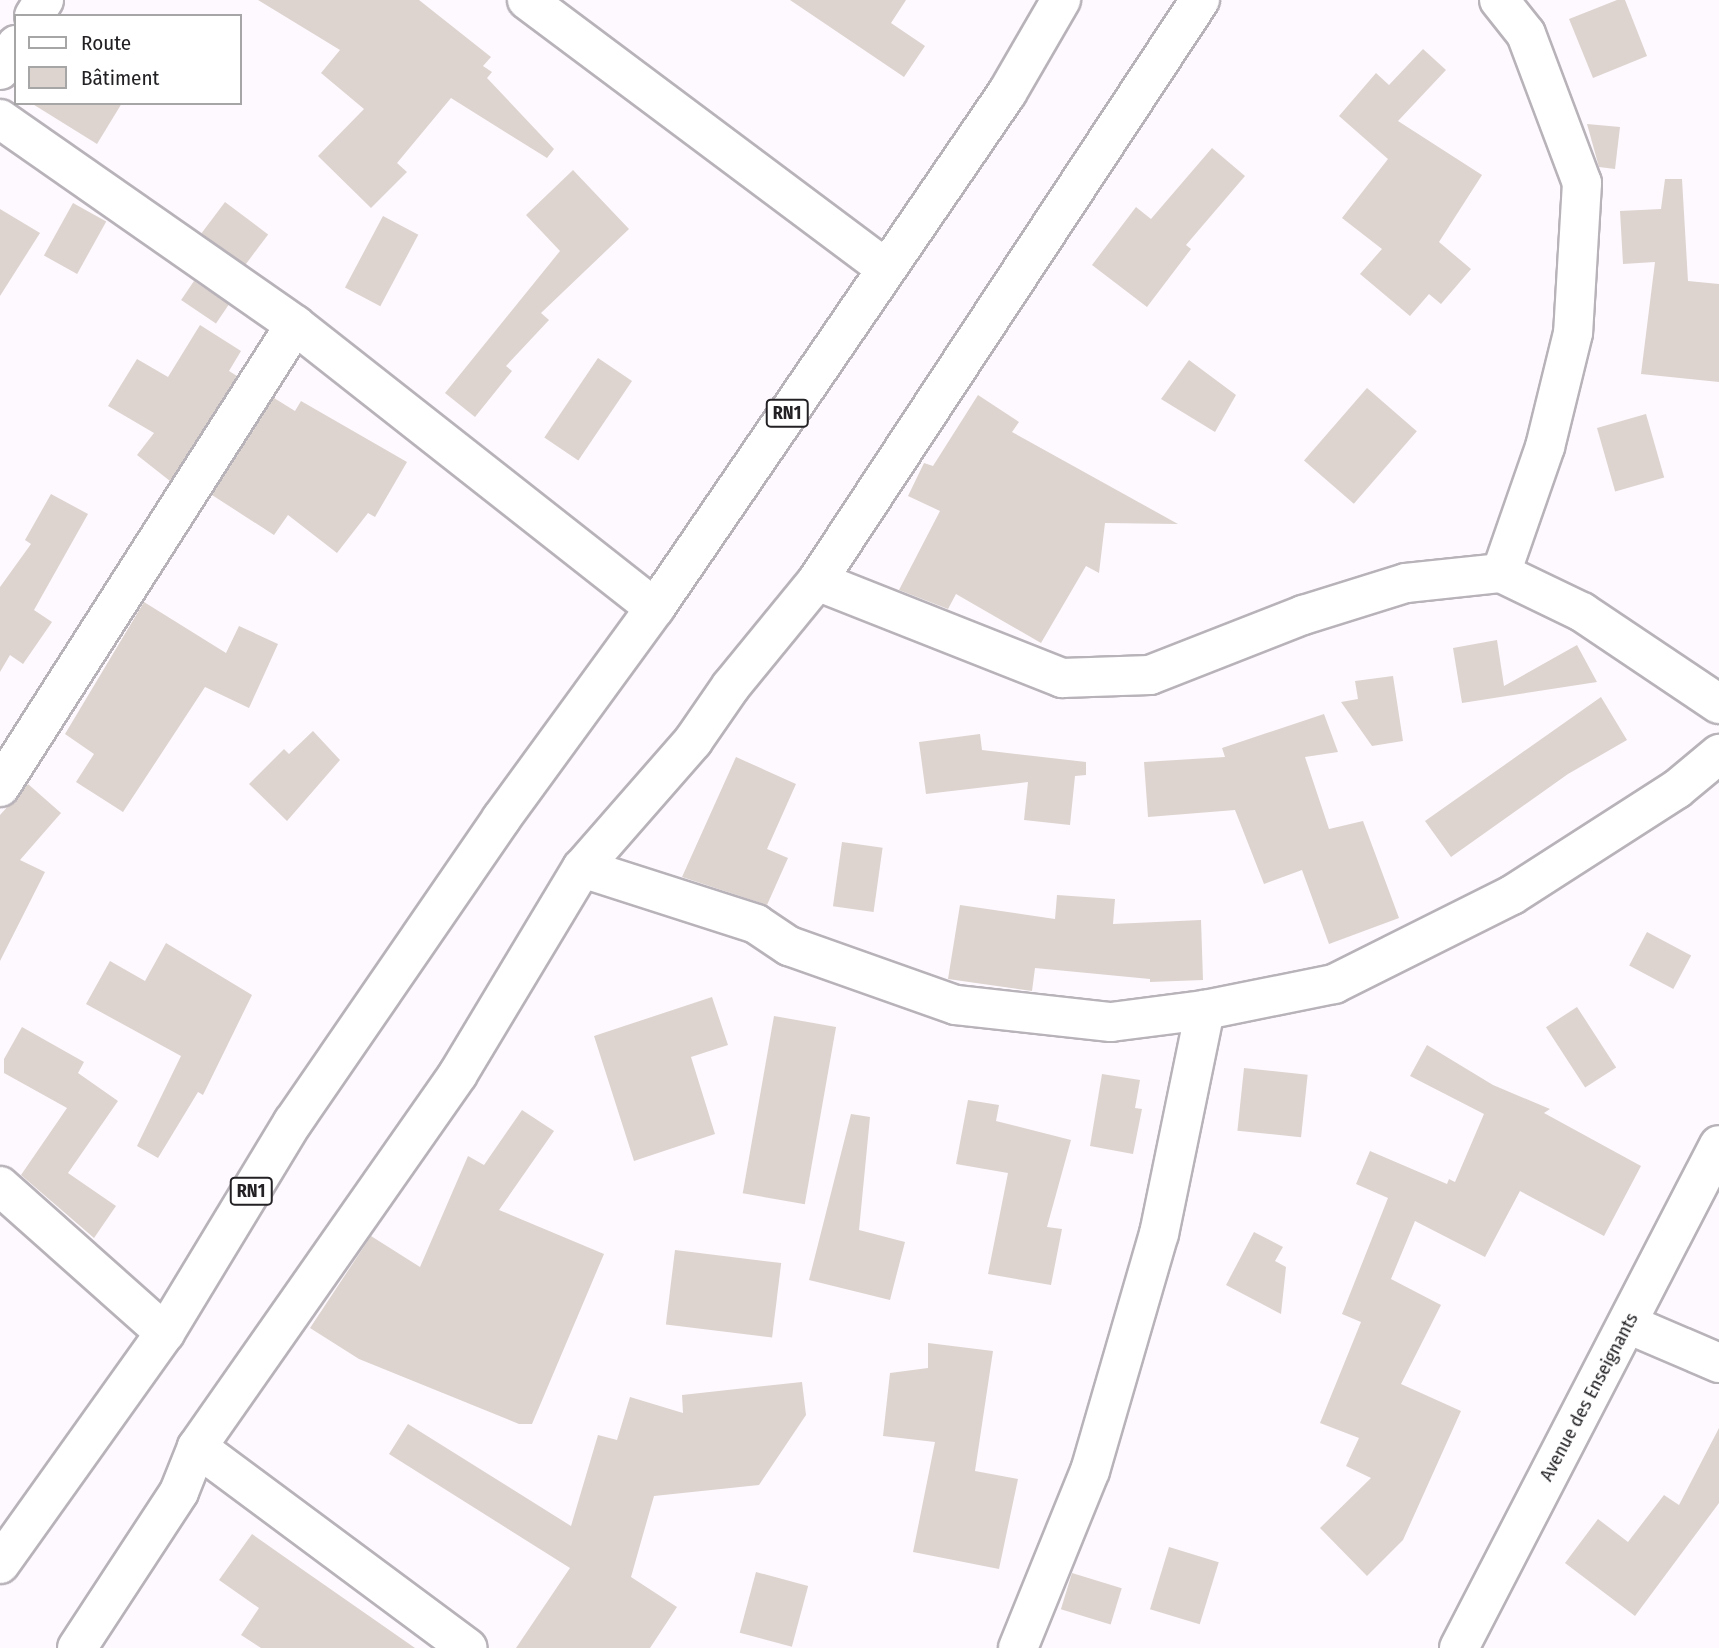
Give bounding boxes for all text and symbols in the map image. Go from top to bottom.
legend [14,14,242,105]
text: Route [81,30,131,56]
text: Bâtiment [81,65,159,91]
road number: RN1 [764,398,810,428]
road number: RN1 [228,1176,274,1206]
street label: Avenue des Enseignants [1535,1309,1643,1485]

